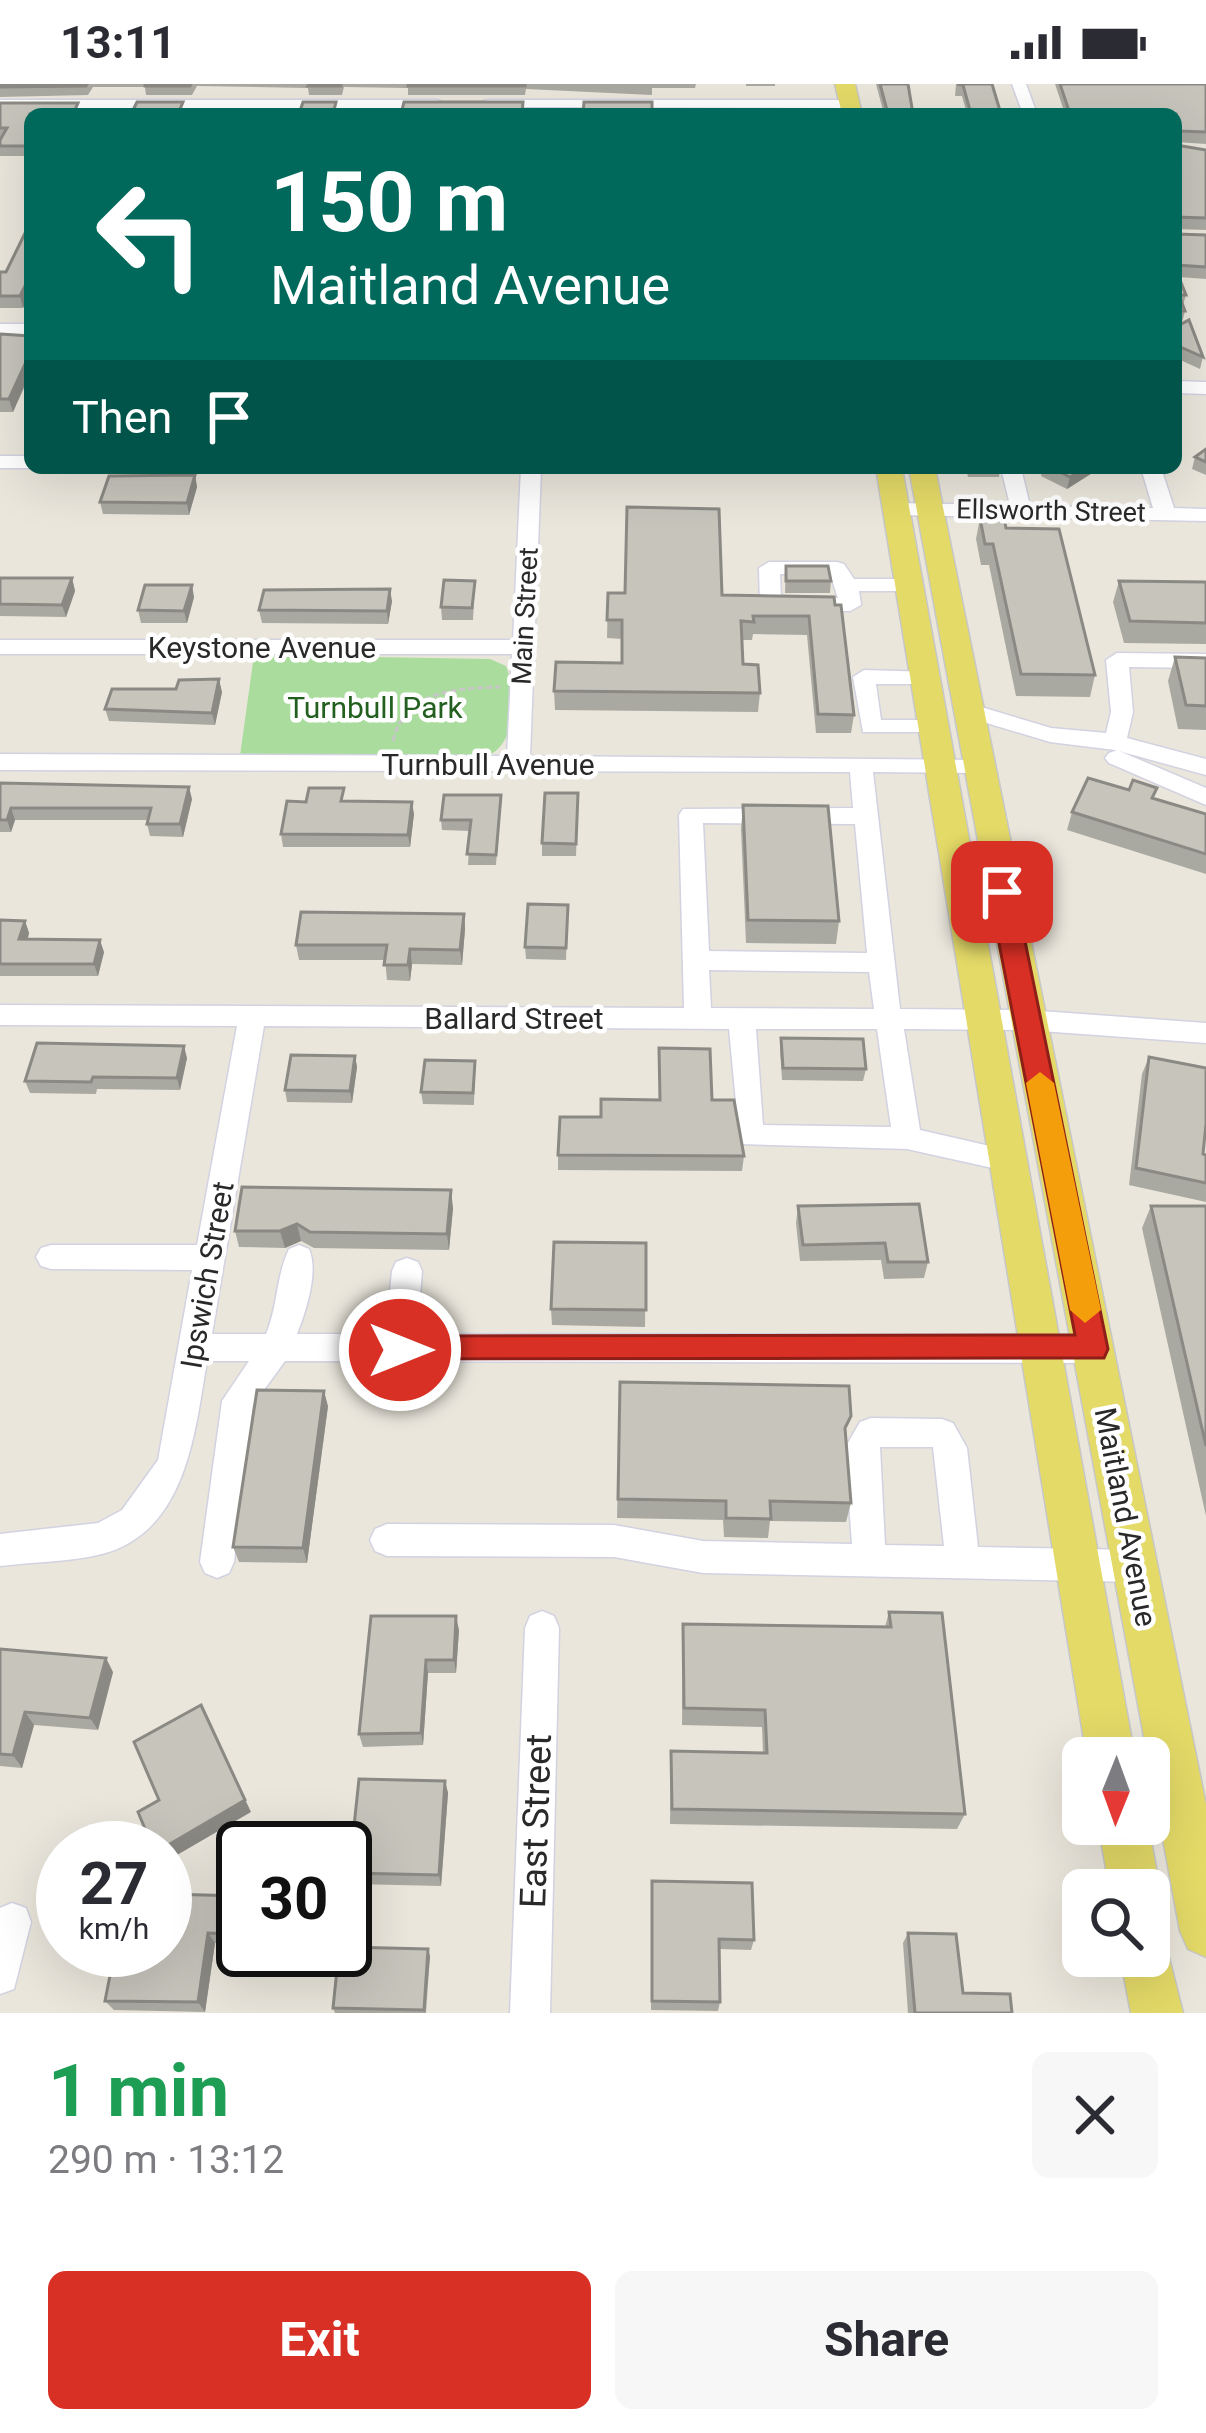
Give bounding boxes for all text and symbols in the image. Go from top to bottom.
text: 13:11 [60,16,176,69]
text: 150 m [270,153,508,252]
icon: left [72,156,228,312]
text: Maitland Avenue [270,254,670,317]
icon: arrive [196,384,262,450]
text: Then [72,391,172,444]
street label: Ellsworth Street [956,493,1146,529]
street label: Main Street [505,546,545,686]
street label: Keystone Avenue [148,630,376,665]
park label: Turnbull Park [287,690,464,725]
street label: Turnbull Avenue [381,747,595,782]
pin [951,841,1053,943]
icon: arrive [969,859,1035,925]
street label: Ballard Street [424,1001,604,1036]
street label: Ipswich Street [173,1179,241,1371]
position arrow [337,1287,463,1413]
street label: Maitland Avenue [1088,1405,1164,1629]
street label: East Street [512,1733,560,1909]
north arrow [1062,1737,1170,1845]
map controls [1062,1737,1170,1977]
speed limit sign: 30 [216,1821,372,1977]
text: 27 [80,1848,148,1919]
button: search [1062,1869,1170,1977]
text: km/h [79,1911,149,1946]
text: 1 min [48,2049,229,2134]
button: close [1032,2052,1158,2178]
text: 290 m · 13:12 [48,2137,284,2183]
button: Exit [48,2271,591,2409]
button: Share [615,2271,1158,2409]

